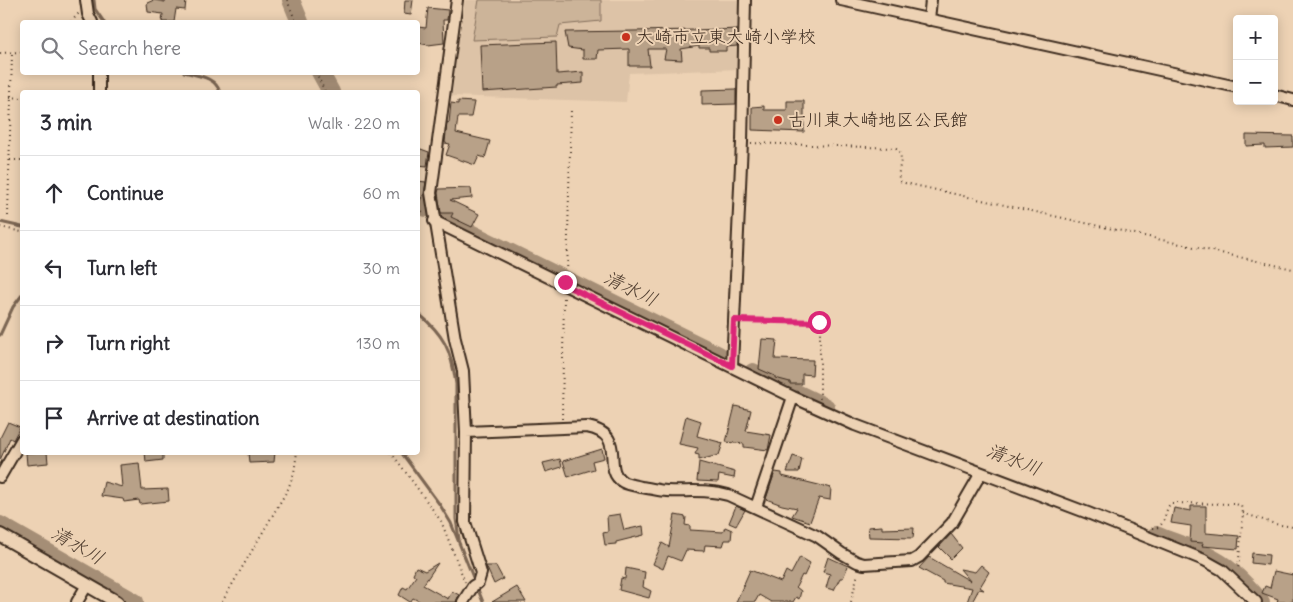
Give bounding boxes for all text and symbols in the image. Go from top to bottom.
map controls [1233,15,1278,105]
button: + [1233,15,1278,60]
search box [20,20,420,75]
place label: 大崎市立東大崎小学校 [636,25,816,48]
marker: 大崎市立東大崎小学校 [620,31,632,43]
icon: search [38,34,66,62]
text: Search here [78,36,181,60]
button: − [1233,60,1278,105]
place label: 古川東大崎地区公民館 [788,108,968,131]
text: 3 min [40,109,92,136]
text: Walk · 220 m [308,113,400,133]
marker: 古川東大崎地区公民館 [772,114,784,126]
icon: ahead [40,179,68,207]
text: Continue [87,181,164,205]
text: 60 m [362,183,400,203]
icon: left [40,254,68,282]
text: Turn left [87,256,157,280]
text: 30 m [363,258,400,278]
water label: 清水川 [600,265,662,311]
route end [554,271,577,294]
route start [808,311,831,334]
icon: right [40,329,68,357]
text: Turn right [87,331,170,355]
text: 130 m [356,333,400,353]
icon: arrive [40,404,68,432]
text: Arrive at destination [87,406,260,430]
water label: 清水川 [983,438,1045,480]
water label: 清水川 [47,520,109,570]

